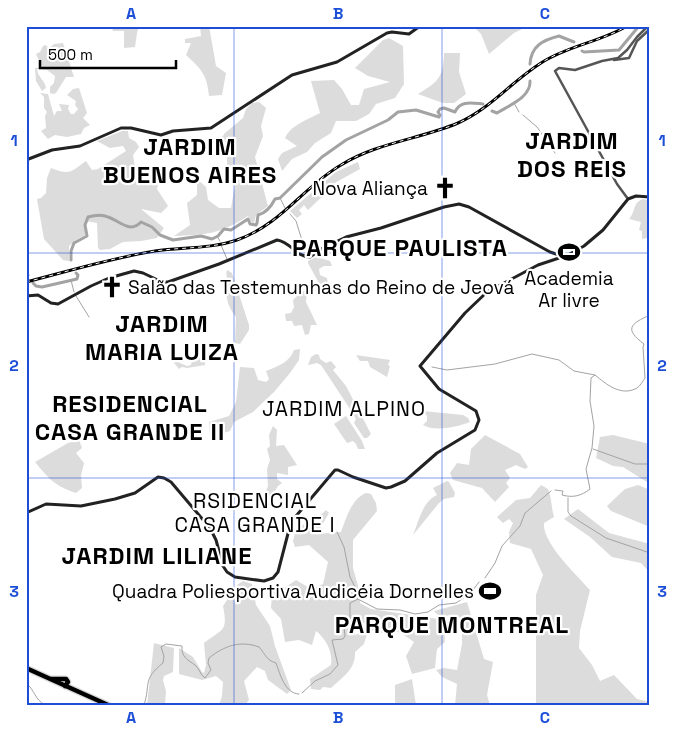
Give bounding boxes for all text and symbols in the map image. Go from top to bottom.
text: A [126,3,136,24]
text: B [333,3,343,24]
text: C [540,3,550,24]
scale bar [40,38,176,70]
text: 500 m [48,45,93,64]
district label: JARDIM DOS REIS [517,125,627,184]
text: 1 [10,130,18,151]
text: 1 [658,130,666,151]
district label: JARDIM BUENOS AIRES [103,131,277,190]
church icon: Nova Aliança [432,175,458,201]
place label: Nova Aliança [312,176,428,201]
district label: PARQUE PAULISTA [292,232,508,263]
sports icon: Academia Ar livre [556,239,582,265]
place label: Academia Ar livre [524,266,614,313]
church icon: Salão das Testemunhas do Reino de Jeová [99,274,125,300]
place label: Salão das Testemunhas do Reino de Jeová [128,275,515,300]
district label: JARDIM MARIA LUIZA [85,308,239,367]
text: 2 [9,355,19,376]
text: 2 [657,355,667,376]
district label: RESIDENCIAL CASA GRANDE II [35,388,225,447]
district label: JARDIM ALPINO [262,395,426,422]
district label: RSIDENCIAL CASA GRANDE I [174,487,336,538]
district label: JARDIM LILIANE [62,540,252,571]
sports icon: Quadra Poliesportiva Audicéia Dornelles [477,578,503,604]
place label: Quadra Poliesportiva Audicéia Dornelles [112,579,474,604]
text: 3 [9,581,19,602]
text: 3 [657,581,667,602]
district label: PARQUE MONTREAL [335,609,569,640]
text: A [126,707,136,728]
text: B [333,707,343,728]
text: C [540,707,550,728]

